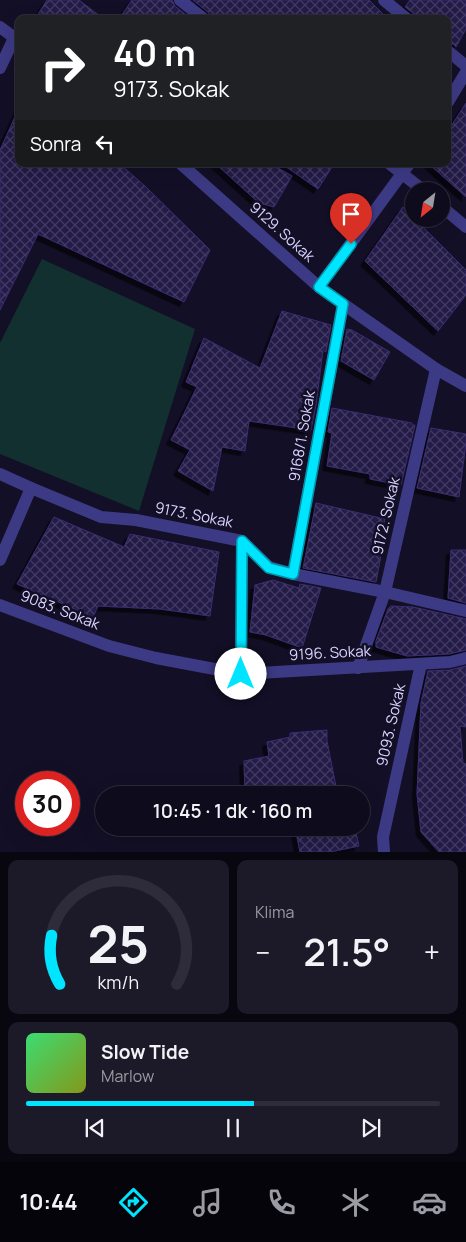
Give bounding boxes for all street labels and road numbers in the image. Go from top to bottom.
street label: 9129. Sokak [245,197,320,267]
street label: 9168/1. Sokak [283,388,320,483]
street label: 9172. Sokak [366,474,405,557]
street label: 9173. Sokak [153,497,235,532]
street label: 9083. Sokak [17,585,103,635]
street label: 9196. Sokak [289,640,372,665]
street label: 9093. Sokak [371,681,410,768]

